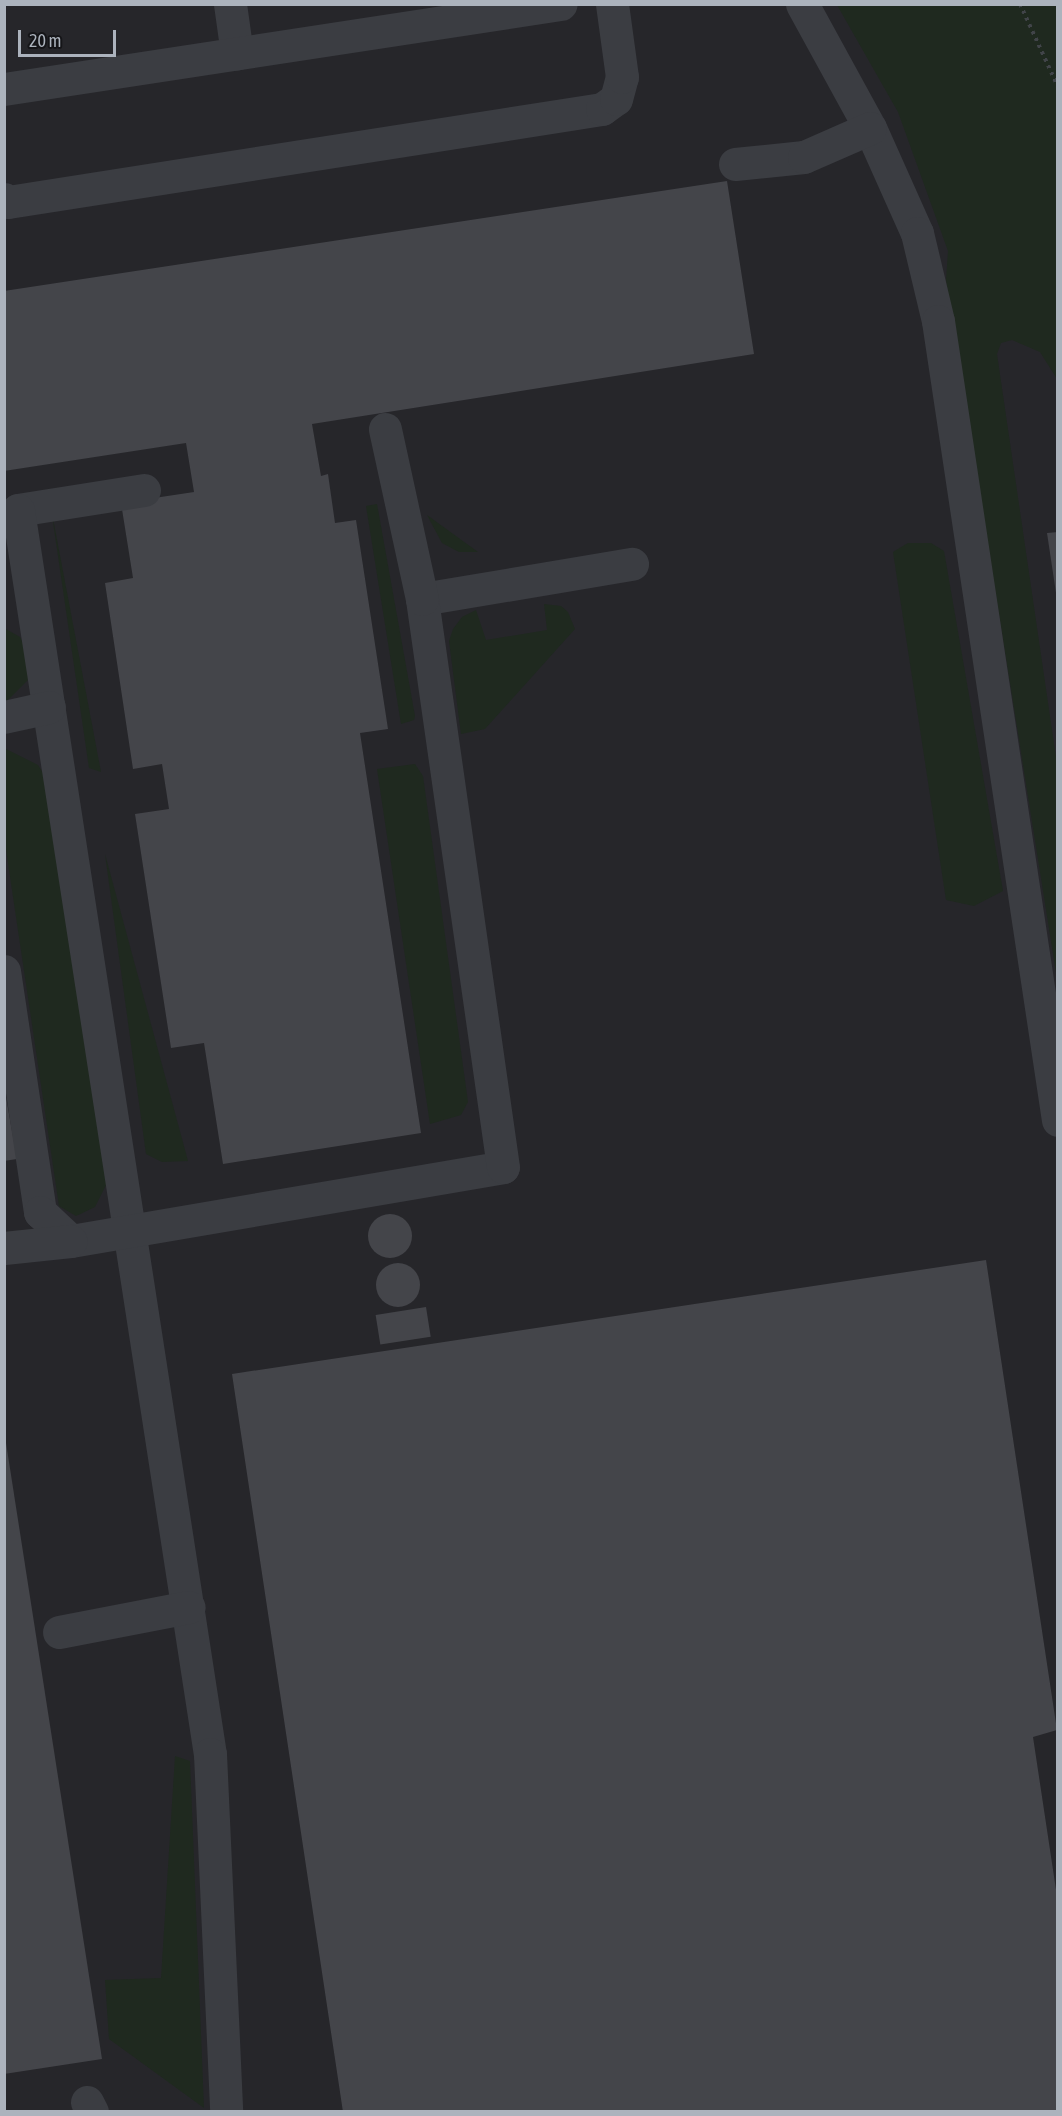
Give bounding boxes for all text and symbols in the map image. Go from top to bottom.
scale bar [21,18,118,56]
text: 20 m [29,30,61,51]

